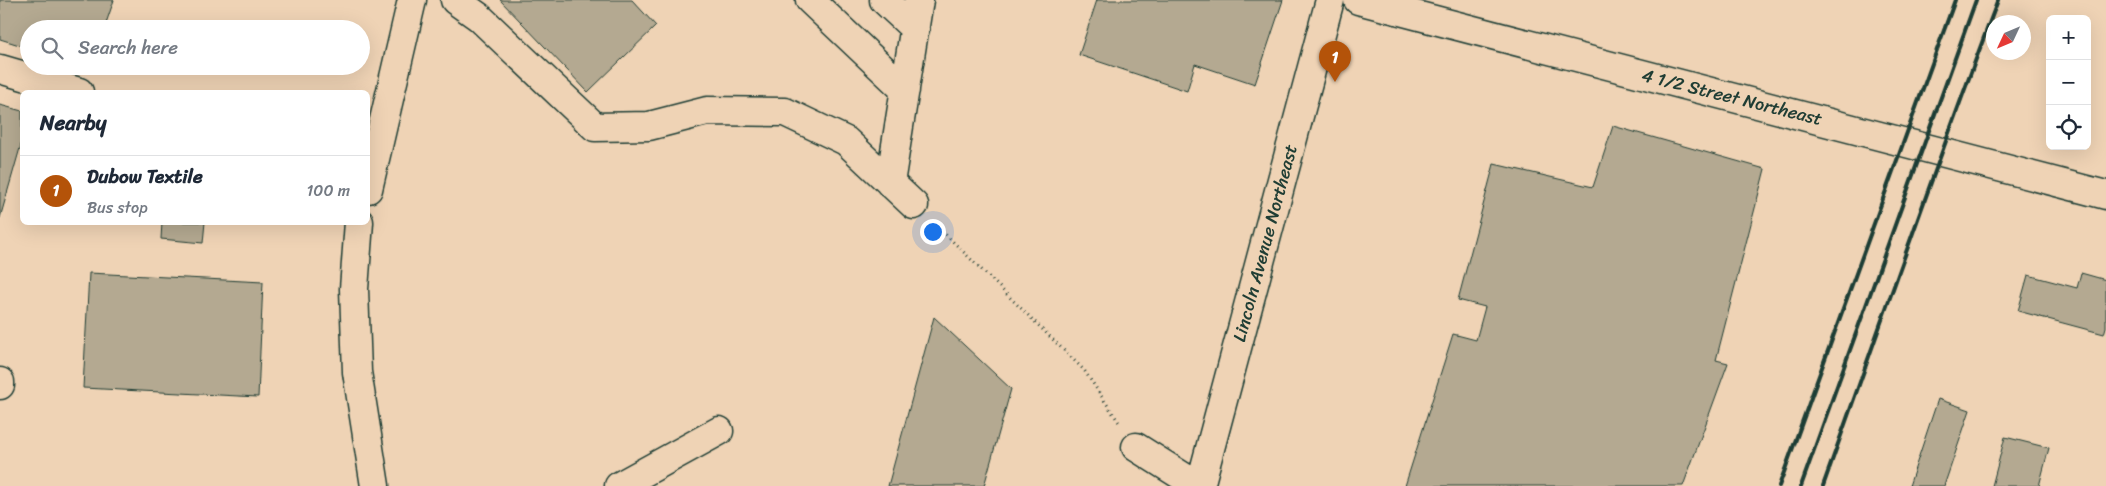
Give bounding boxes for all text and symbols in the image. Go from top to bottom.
north arrow [1986,15,2031,60]
map controls [2046,15,2091,150]
button: + [2046,15,2091,60]
search box [20,20,370,75]
text: Search here [78,31,178,64]
icon: search [38,34,66,62]
pin: 1 [1319,41,1351,82]
street label: 4 1/2 Street Northeast [1638,59,1826,135]
button: − [2046,60,2091,105]
text: Nearby [40,104,106,142]
button: locate [2046,105,2091,150]
street label: Lincoln Avenue Northeast [1223,141,1307,345]
text: Dubow Textile [87,160,203,193]
text: 1 [53,176,59,205]
text: 100 m [306,176,350,205]
text: Bus stop [87,193,148,222]
your location [920,219,946,245]

